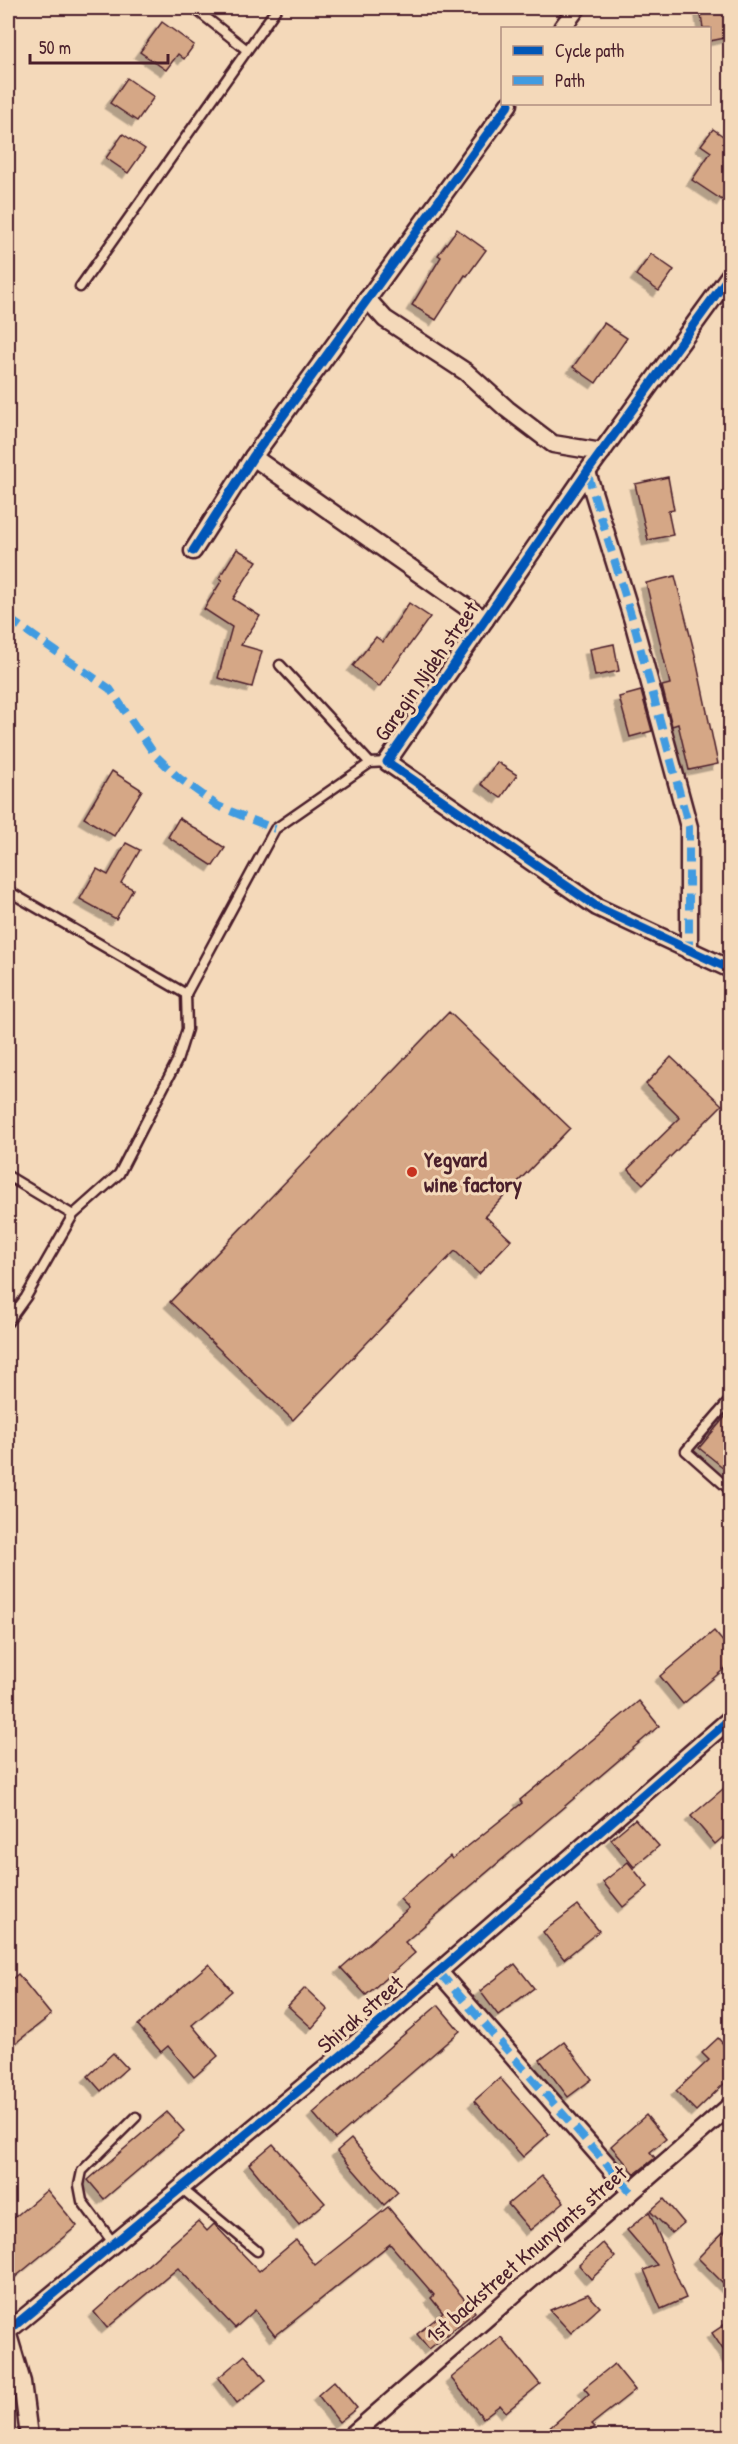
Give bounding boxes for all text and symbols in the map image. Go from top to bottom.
scale bar [30,27,168,65]
legend [501,27,711,105]
text: 50 m [39,35,71,60]
text: Cycle path [555,38,625,63]
text: Path [555,68,585,93]
street label: Garegin Njdeh street [367,595,486,747]
place label: Yegvard wine factory [424,1144,523,1200]
marker: Yegvard wine factory [405,1165,419,1179]
street label: Shirak street [310,1968,410,2060]
street label: 1st backstreet Knunyants street [419,2158,633,2350]

